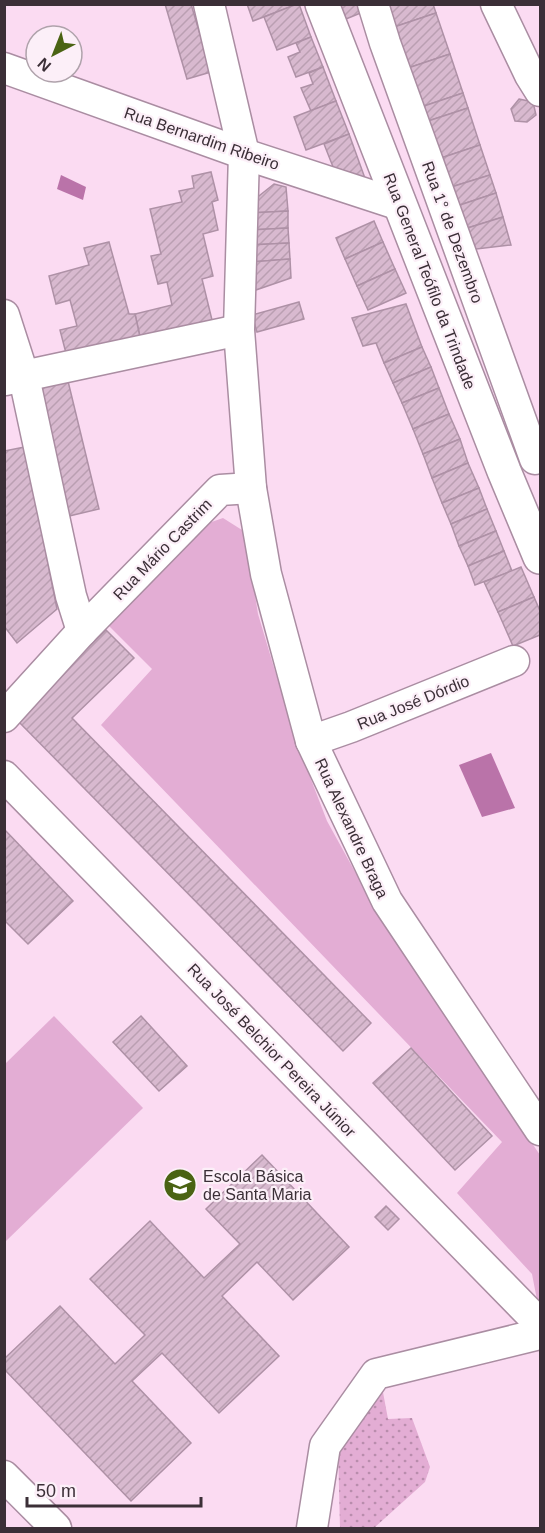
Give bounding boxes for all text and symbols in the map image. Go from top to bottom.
north arrow [24,24,84,84]
text: N [34,55,54,75]
street label: Rua Bernardim Ribeiro [122,104,282,173]
street label: Rua 1° de Dezembro [419,159,486,305]
street label: Rua General Teófilo da Trindade [380,171,479,392]
street label: Rua Mário Castrim [110,495,215,603]
street label: Rua José Dórdio [355,672,472,733]
street label: Rua Alexandre Braga [312,756,391,901]
street label: Rua José Belchior Pereira Júnior [184,960,359,1141]
school or university icon: Escola Básica de Santa Maria [162,1167,198,1203]
place label: Escola Básica de Santa Maria [203,1168,312,1203]
scale bar [27,1470,201,1508]
text: 50 m [36,1481,76,1501]

